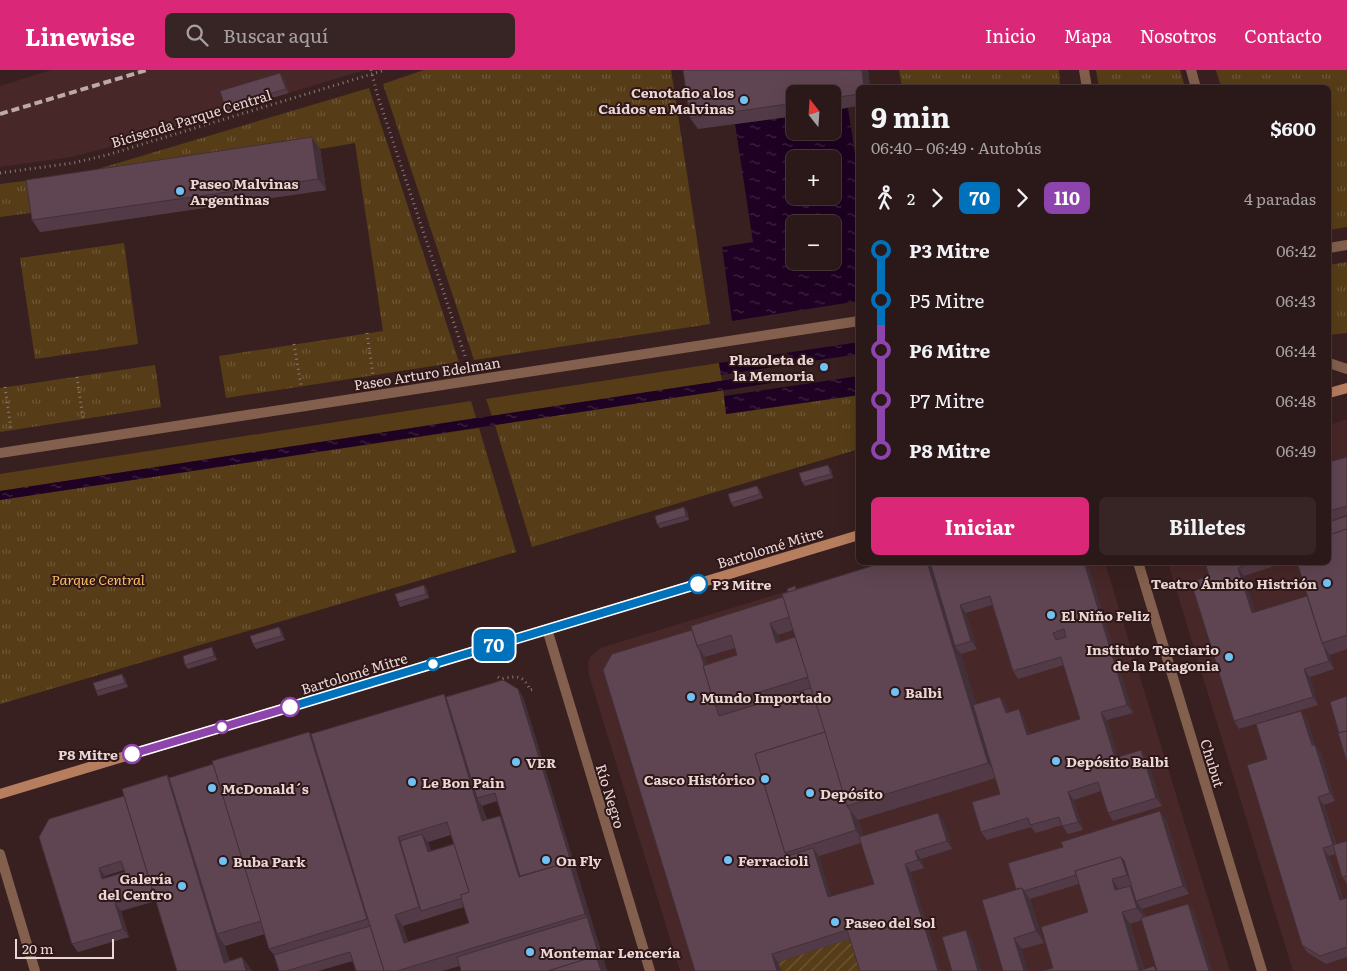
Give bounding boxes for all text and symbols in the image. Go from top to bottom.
search box [165,13,515,58]
text: Linewise [25,18,135,53]
icon: search [183,21,211,49]
text: Buscar aquí [223,21,328,49]
text: Inicio [985,22,1036,49]
text: Mapa [1064,22,1112,49]
text: Nosotros [1140,22,1216,49]
text: Contacto [1244,22,1322,49]
place label: Cenotafio a los Caídos en Malvinas [598,82,734,118]
street label: Bicisenda Parque Central [108,84,274,152]
north arrow [786,85,841,140]
map controls [786,85,841,270]
marker: Cenotafio a los Caídos en Malvinas [738,94,750,106]
text: 9 min [871,95,950,137]
text: $600 [1270,114,1316,142]
text: 06:40 – 06:49 · Autobús [871,135,1041,159]
button: + [786,150,841,205]
place label: Paseo Malvinas Argentinas [190,173,299,209]
icon: walk [871,184,899,212]
icon: forward [923,184,951,212]
text: 70 [969,184,990,211]
icon: forward [1008,184,1036,212]
text: 110 [1054,184,1080,211]
marker: Paseo Malvinas Argentinas [174,185,186,197]
text: 2 [907,186,915,210]
text: 4 paradas [1244,186,1316,210]
button: − [786,215,841,270]
text: P3 Mitre [909,236,990,264]
text: 06:42 [1276,238,1316,262]
text: P5 Mitre [909,286,984,314]
text: 06:43 [1276,288,1316,312]
text: P6 Mitre [909,336,990,364]
text: 06:44 [1276,338,1316,362]
place label: Plazoleta de la Memoria [729,349,815,385]
street label: Paseo Arturo Edelman [352,352,502,394]
marker: Plazoleta de la Memoria [818,361,830,373]
text: P7 Mitre [909,386,984,414]
text: 06:48 [1276,388,1316,412]
text: P8 Mitre [909,436,990,464]
text: 06:49 [1276,438,1316,462]
button: Iniciar [871,497,1089,555]
button: Billetes [1099,497,1316,555]
street label: Bartolomé Mitre [714,521,826,573]
park label: Parque Central [51,569,145,589]
place label: Teatro Ámbito Histrión [1151,573,1317,593]
marker: P3 Mitre [688,574,708,594]
place label: P3 Mitre [712,574,772,594]
marker: Teatro Ámbito Histrión [1321,577,1333,589]
place label: El Niño Feliz [1061,605,1150,625]
marker: El Niño Feliz [1045,609,1057,621]
line badge: 70 [472,629,516,661]
text: 70 [484,631,504,658]
place label: Instituto Terciario de la Patagonia [1086,639,1220,675]
street label: Bartolomé Mitre [298,647,410,699]
marker: Instituto Terciario de la Patagonia [1223,651,1235,663]
unlabelled marker [426,657,440,671]
place label: Balbi [905,682,942,702]
marker: Balbi [889,686,901,698]
place label: Mundo Importado [701,687,831,707]
marker: Mundo Importado [685,691,697,703]
unlabelled marker [280,697,300,717]
unlabelled marker [215,720,229,734]
street label: Chubut [1196,736,1230,790]
place label: P8 Mitre [58,744,118,764]
marker: P8 Mitre [122,744,142,764]
place label: Depósito Balbi [1066,751,1169,771]
place label: VER [526,752,557,772]
marker: Depósito Balbi [1050,755,1062,767]
marker: VER [510,756,522,768]
street label: Río Negro [592,761,630,831]
place label: Casco Histórico [644,769,755,789]
place label: Le Bon Pain [422,772,505,792]
marker: Casco Histórico [759,773,771,785]
marker: Le Bon Pain [406,776,418,788]
place label: McDonald´s [222,778,309,798]
marker: McDonald´s [206,782,218,794]
place label: Depósito [820,783,883,803]
marker: Depósito [804,787,816,799]
place label: On Fly [556,850,602,870]
place label: Ferracioli [738,850,809,870]
place label: Buba Park [233,851,306,871]
marker: On Fly [540,854,552,866]
marker: Ferracioli [722,854,734,866]
marker: Buba Park [217,855,229,867]
place label: Galería del Centro [98,868,173,904]
marker: Galería del Centro [176,880,188,892]
place label: Paseo del Sol [845,912,936,932]
marker: Paseo del Sol [829,916,841,928]
scale bar [15,936,114,959]
text: 20 m [22,938,54,958]
place label: Montemar Lencería [540,942,681,962]
marker: Montemar Lencería [524,946,536,958]

